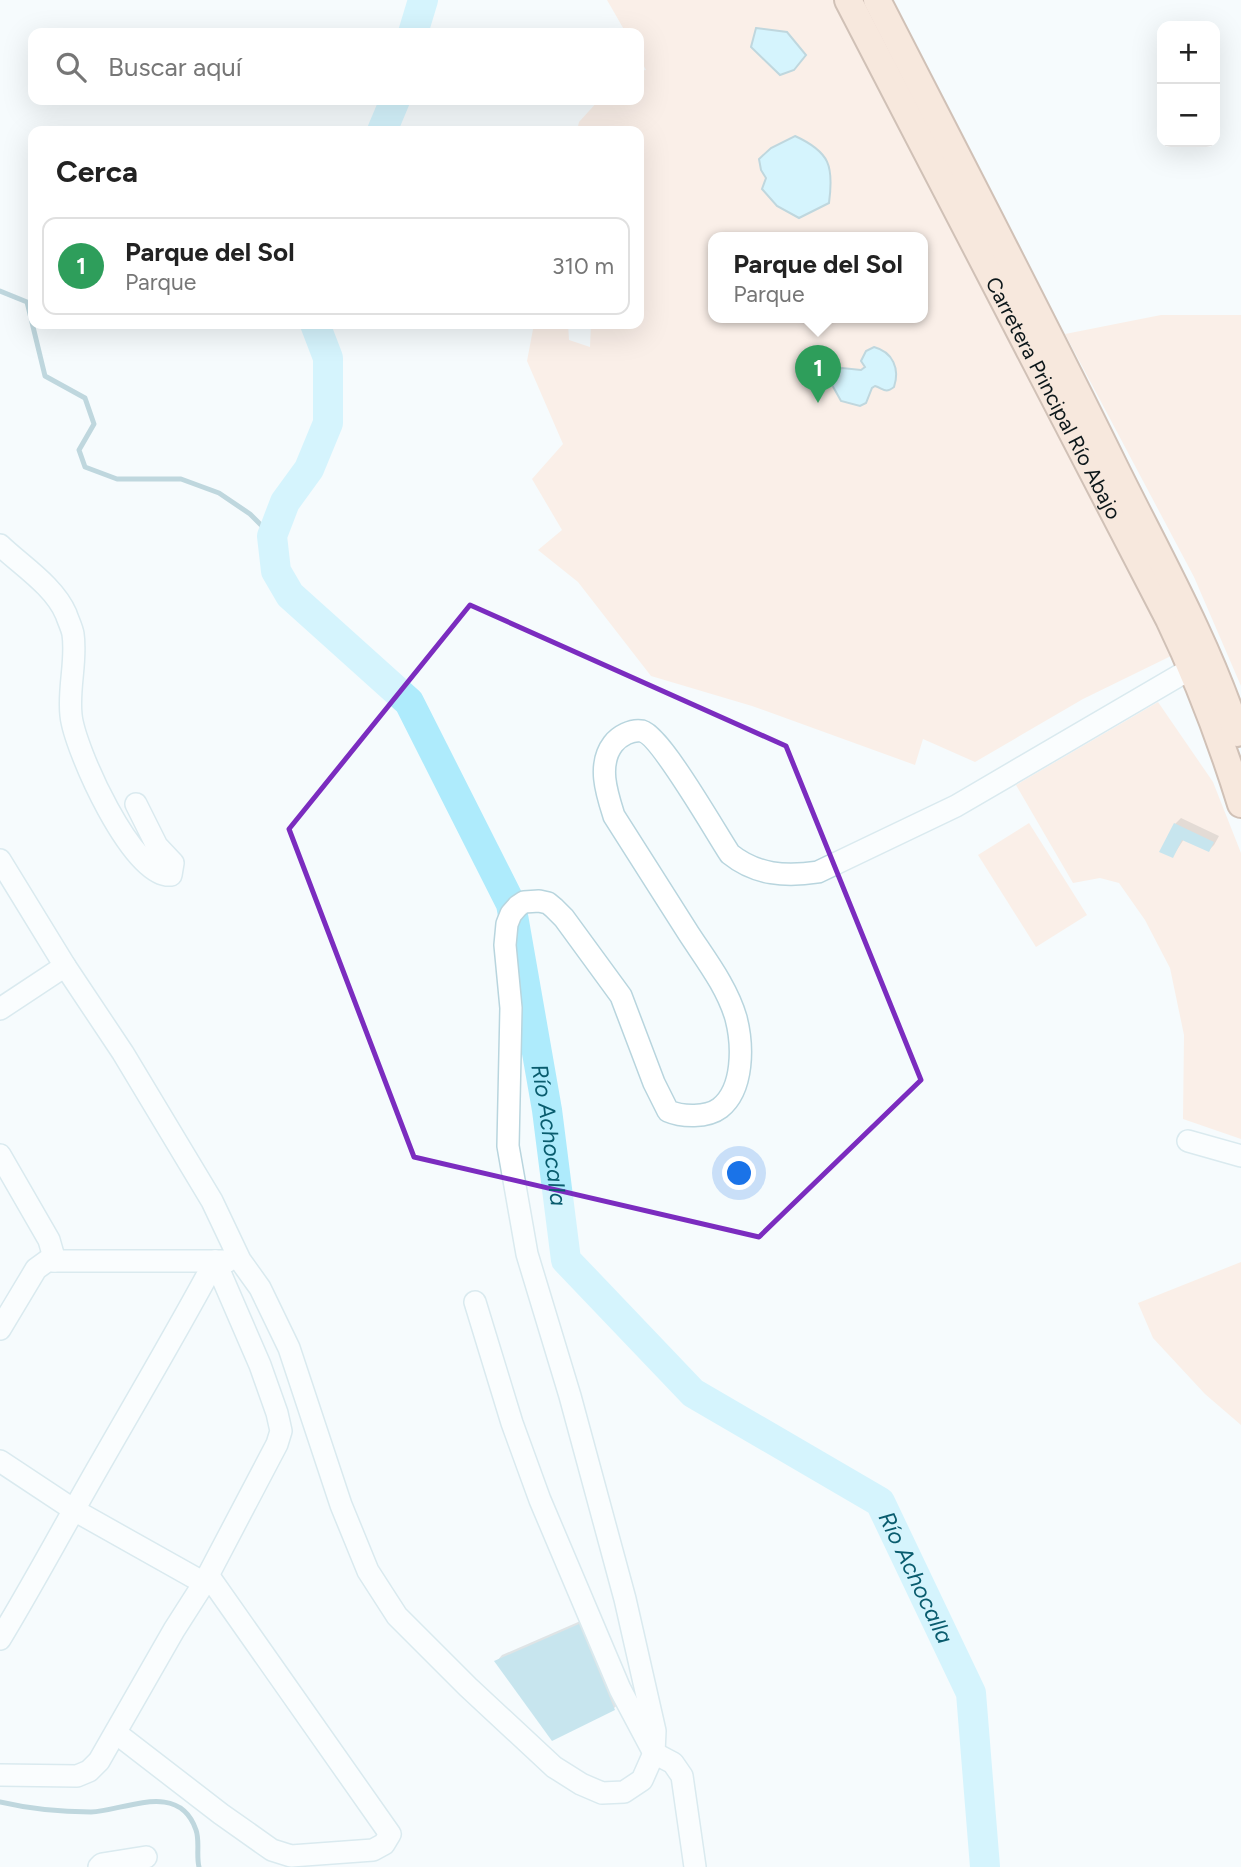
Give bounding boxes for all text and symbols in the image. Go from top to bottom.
map controls [1157,21,1220,147]
button: + [1157,21,1220,84]
search box [28,28,644,105]
icon: search [52,48,90,86]
text: Buscar aquí [108,51,242,83]
button: − [1157,84,1220,147]
text: Cerca [56,153,138,190]
popup [708,232,928,323]
text: Parque del Sol [125,236,295,268]
text: Parque del Sol [733,248,903,280]
text: 1 [76,252,86,280]
text: 310 m [552,252,614,280]
text: Parque [125,268,196,296]
street label: Carretera Principal Río Abajo [981,272,1127,523]
text: Parque [733,280,804,308]
pin: 1 [795,345,841,403]
water label: Río Achocalla [525,1062,573,1208]
your location [722,1156,756,1190]
water label: Río Achocalla [873,1507,959,1648]

